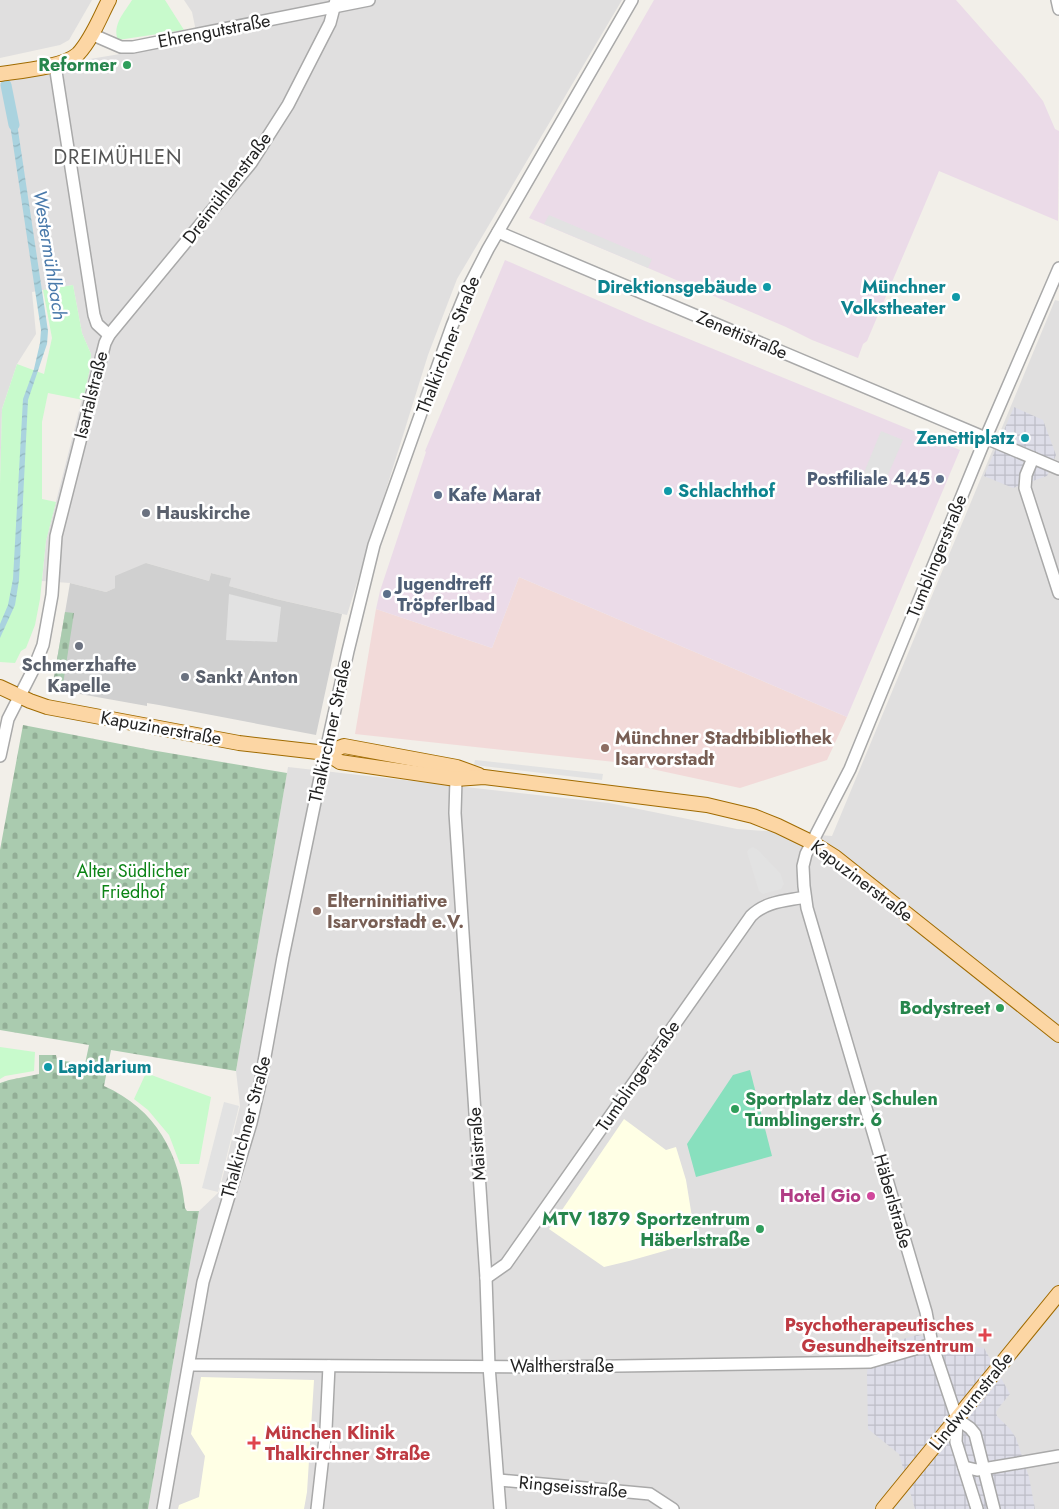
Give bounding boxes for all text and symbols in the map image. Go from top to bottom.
street label: Ehrengutstraße [156,7,272,55]
place label: Reformer [38,52,118,78]
marker: Reformer [121,59,133,71]
street label: Dreimühlenstraße [176,127,278,249]
district label: DREIMÜHLEN [53,143,183,172]
water label: Westermühlbach [26,188,74,322]
street label: Thalkirchner Straße [410,272,486,418]
place label: Direktionsgebäude [597,274,757,300]
place label: Münchner Volkstheater [840,274,947,321]
marker: Direktionsgebäude [761,281,773,293]
marker: Münchner Volkstheater [950,291,962,303]
street label: Zenettistraße [693,304,791,366]
street label: Isartalstraße [68,348,114,442]
place label: Zenettiplatz [916,425,1016,451]
marker: Zenettiplatz [1019,432,1031,444]
place label: Postfiliale 445 [807,466,930,492]
marker: Postfiliale 445 [934,473,946,485]
place label: Schlachthof [678,478,776,504]
place label: Kafe Marat [448,482,541,508]
marker: Schlachthof [662,485,674,497]
marker: Kafe Marat [432,489,444,501]
street label: Tumblingerstraße [901,491,973,621]
place label: Hauskirche [156,500,250,526]
marker: Hauskirche [140,507,152,519]
place label: Jugendtreff Tröpferlbad [394,571,495,618]
marker: Jugendtreff Tröpferlbad [381,588,393,600]
marker: Schmerzhafte Kapelle [73,640,85,652]
place label: Schmerzhafte Kapelle [22,652,136,699]
street label: Thalkirchner Straße [302,657,358,805]
place label: Sankt Anton [195,664,298,690]
marker: Sankt Anton [179,671,191,683]
street label: Kapuzinerstraße [99,705,223,751]
place label: Münchner Stadtbibliothek Isarvorstadt [615,725,833,772]
marker: Münchner Stadtbibliothek Isarvorstadt [599,742,611,754]
street label: Kapuzinerstraße [805,834,919,928]
park label: Alter Südlicher Friedhof [76,858,190,905]
place label: Elterninitiative Isarvorstadt e.V. [327,888,464,935]
marker: Elterninitiative Isarvorstadt e.V. [311,905,323,917]
place label: Bodystreet [900,995,990,1021]
marker: Bodystreet [994,1002,1006,1014]
street label: Tumblingerstraße [590,1015,686,1137]
street label: Thalkirchner Straße [215,1053,277,1201]
place label: Lapidarium [58,1054,152,1080]
marker: Lapidarium [42,1061,54,1073]
place label: Sportplatz der Schulen Tumblingerstr. 6 [745,1086,938,1133]
marker: Sportplatz der Schulen Tumblingerstr. 6 [729,1103,741,1115]
street label: Maistraße [461,1106,493,1182]
street label: Häberlstraße [867,1151,919,1251]
place label: Hotel Gio [780,1183,861,1209]
marker: Hotel Gio [865,1190,877,1202]
place label: MTV 1879 Sportzentrum Häberlstraße [542,1206,750,1253]
marker: MTV 1879 Sportzentrum Häberlstraße [754,1223,766,1235]
place label: Psychotherapeutisches Gesundheitszentrum [785,1312,974,1359]
marker: Psychotherapeutisches Gesundheitszentrum [978,1328,992,1342]
street label: Lindwurmstraße [923,1346,1019,1456]
street label: Waltherstraße [510,1353,614,1379]
place label: München Klinik Thalkirchner Straße [265,1420,430,1467]
marker: München Klinik Thalkirchner Straße [247,1436,261,1450]
street label: Ringseisstraße [518,1469,628,1505]

